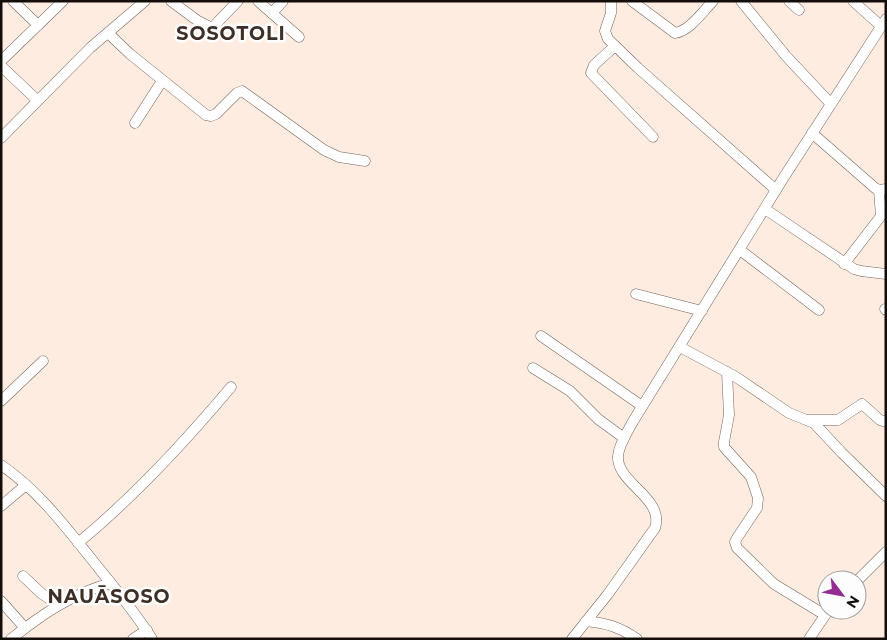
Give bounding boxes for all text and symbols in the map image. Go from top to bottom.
district label: SOSOTOLI [176,22,286,45]
north arrow [817,570,867,620]
district label: NAUĀSOSO [47,585,171,608]
text: N [842,592,864,611]

